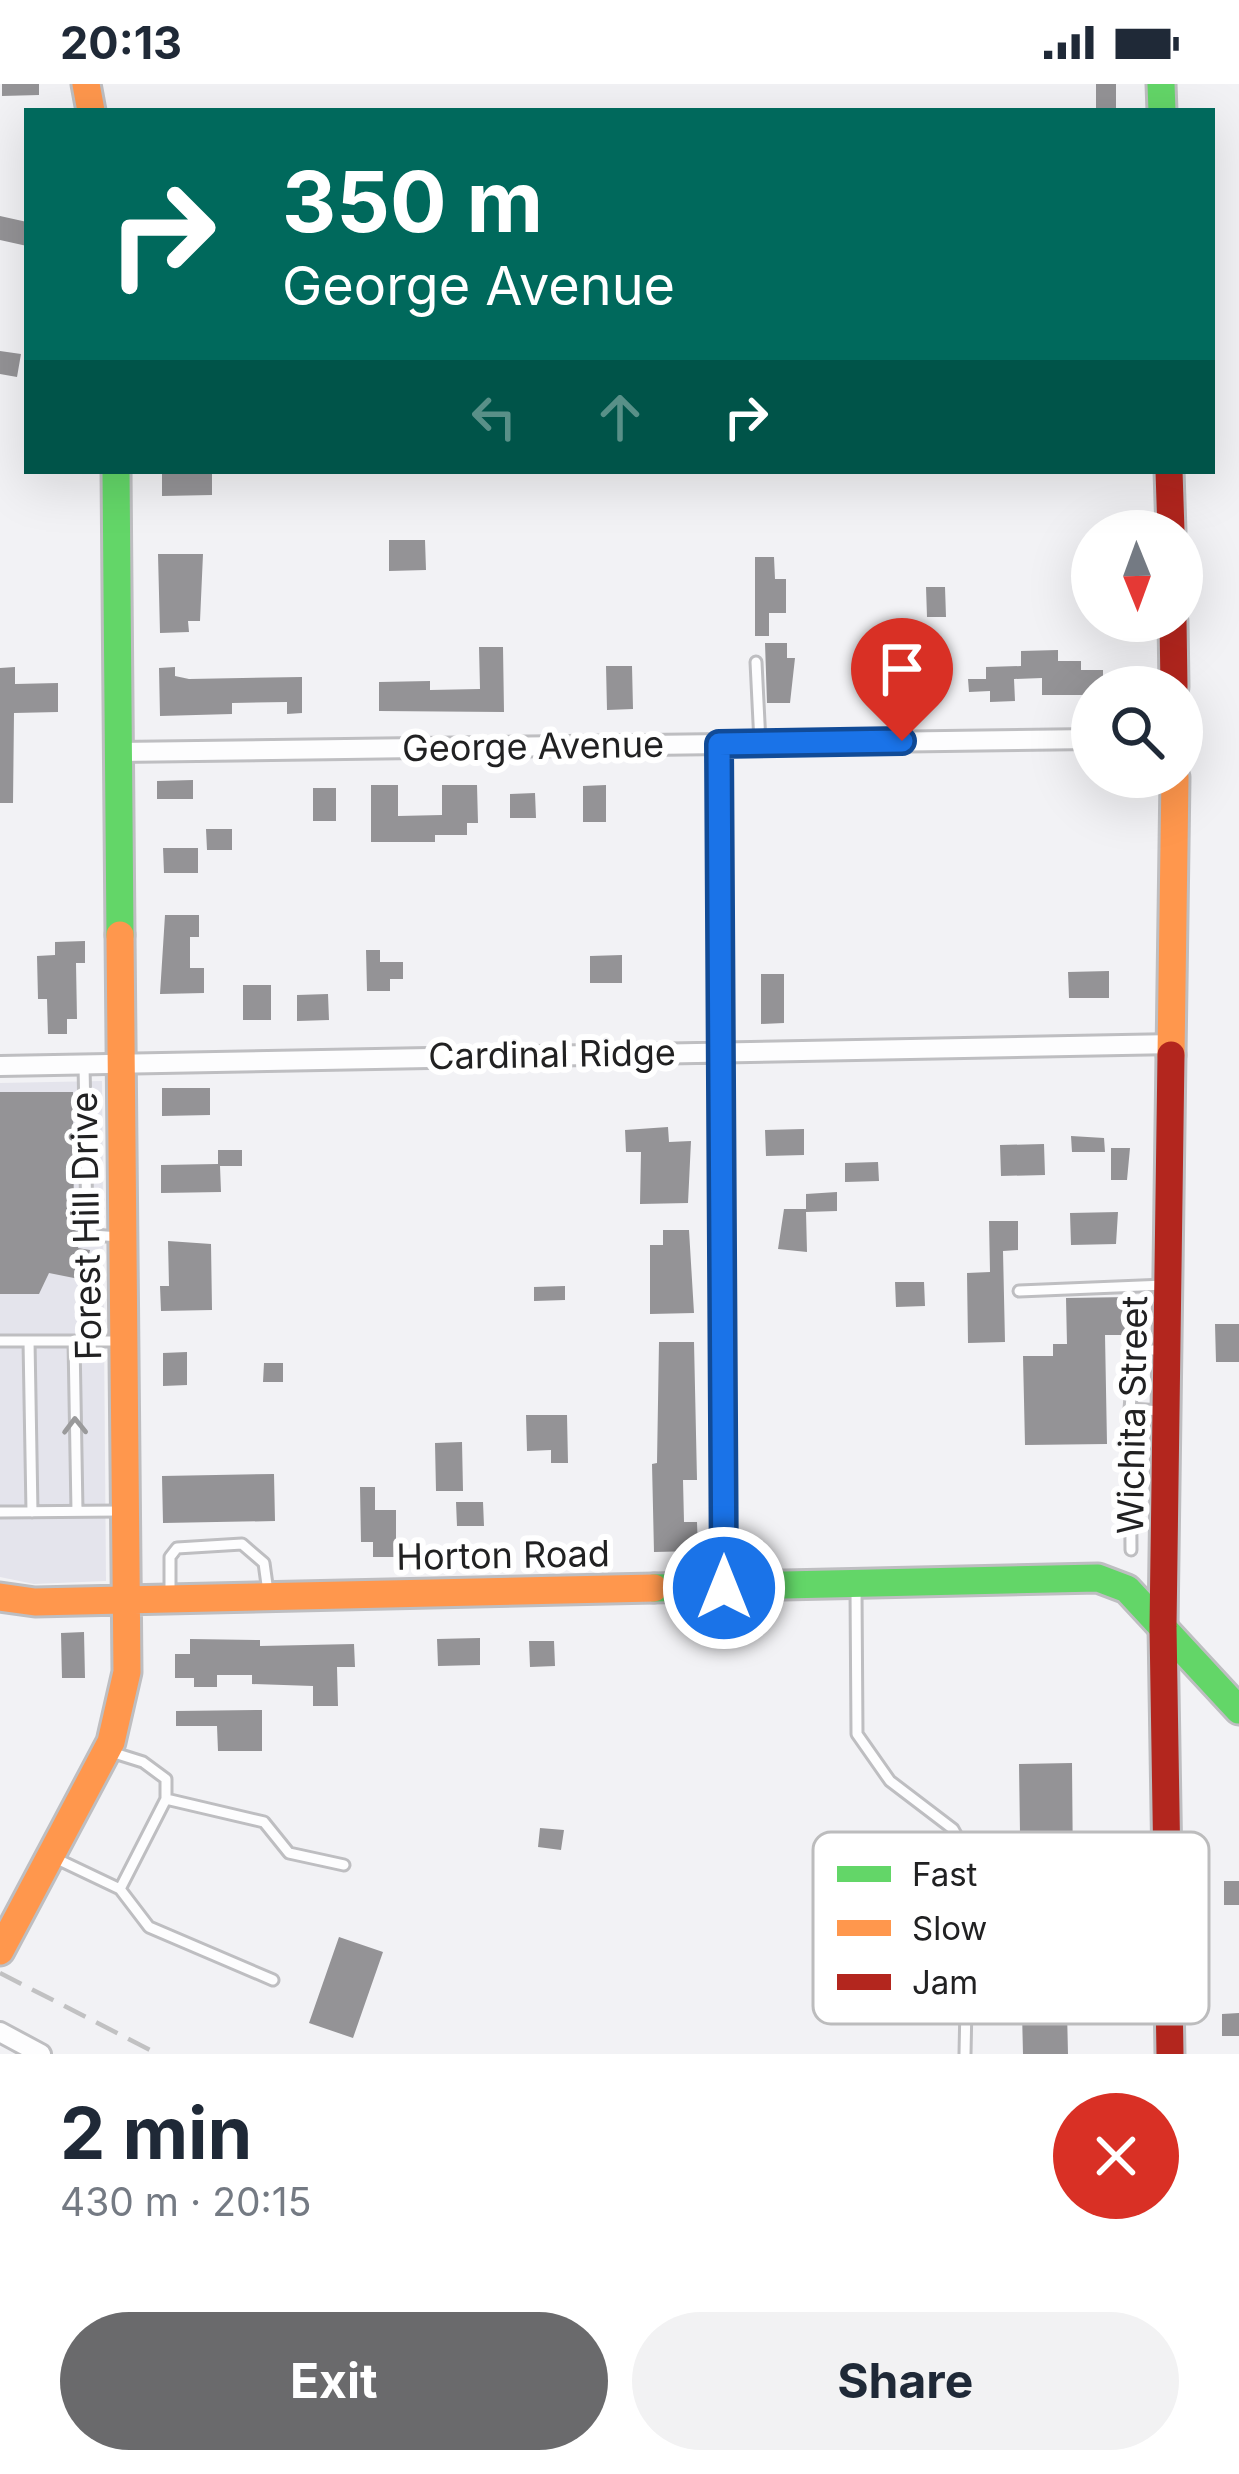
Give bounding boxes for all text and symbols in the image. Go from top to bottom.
text: 20:13 [60,15,182,70]
text: 350 m [282,151,543,252]
icon: right [84,156,240,312]
text: George Avenue [282,253,675,318]
icon: left [461,384,527,450]
icon: ahead [587,384,653,450]
icon: right [713,384,779,450]
north arrow [1071,510,1203,642]
map controls [1071,510,1203,798]
pin [851,618,953,741]
icon: arrive [869,636,935,702]
button: search [1071,666,1203,798]
street label: George Avenue [402,722,664,770]
street label: Cardinal Ridge [428,1030,676,1078]
street label: Forest Hill Drive [62,1091,110,1361]
street label: Wichita Street [1108,1295,1156,1535]
one-way arrow [62,1416,88,1434]
position arrow [661,1525,787,1651]
street label: Horton Road [396,1531,610,1579]
legend [813,1832,1209,2024]
text: Fast [912,1854,978,1894]
text: Slow [912,1908,987,1948]
text: Jam [912,1962,978,2002]
text: 2 min [60,2089,252,2176]
button: close [1053,2093,1179,2219]
text: 430 m · 20:15 [60,2178,311,2225]
button: Exit [60,2312,608,2450]
button: Share [632,2312,1179,2450]

